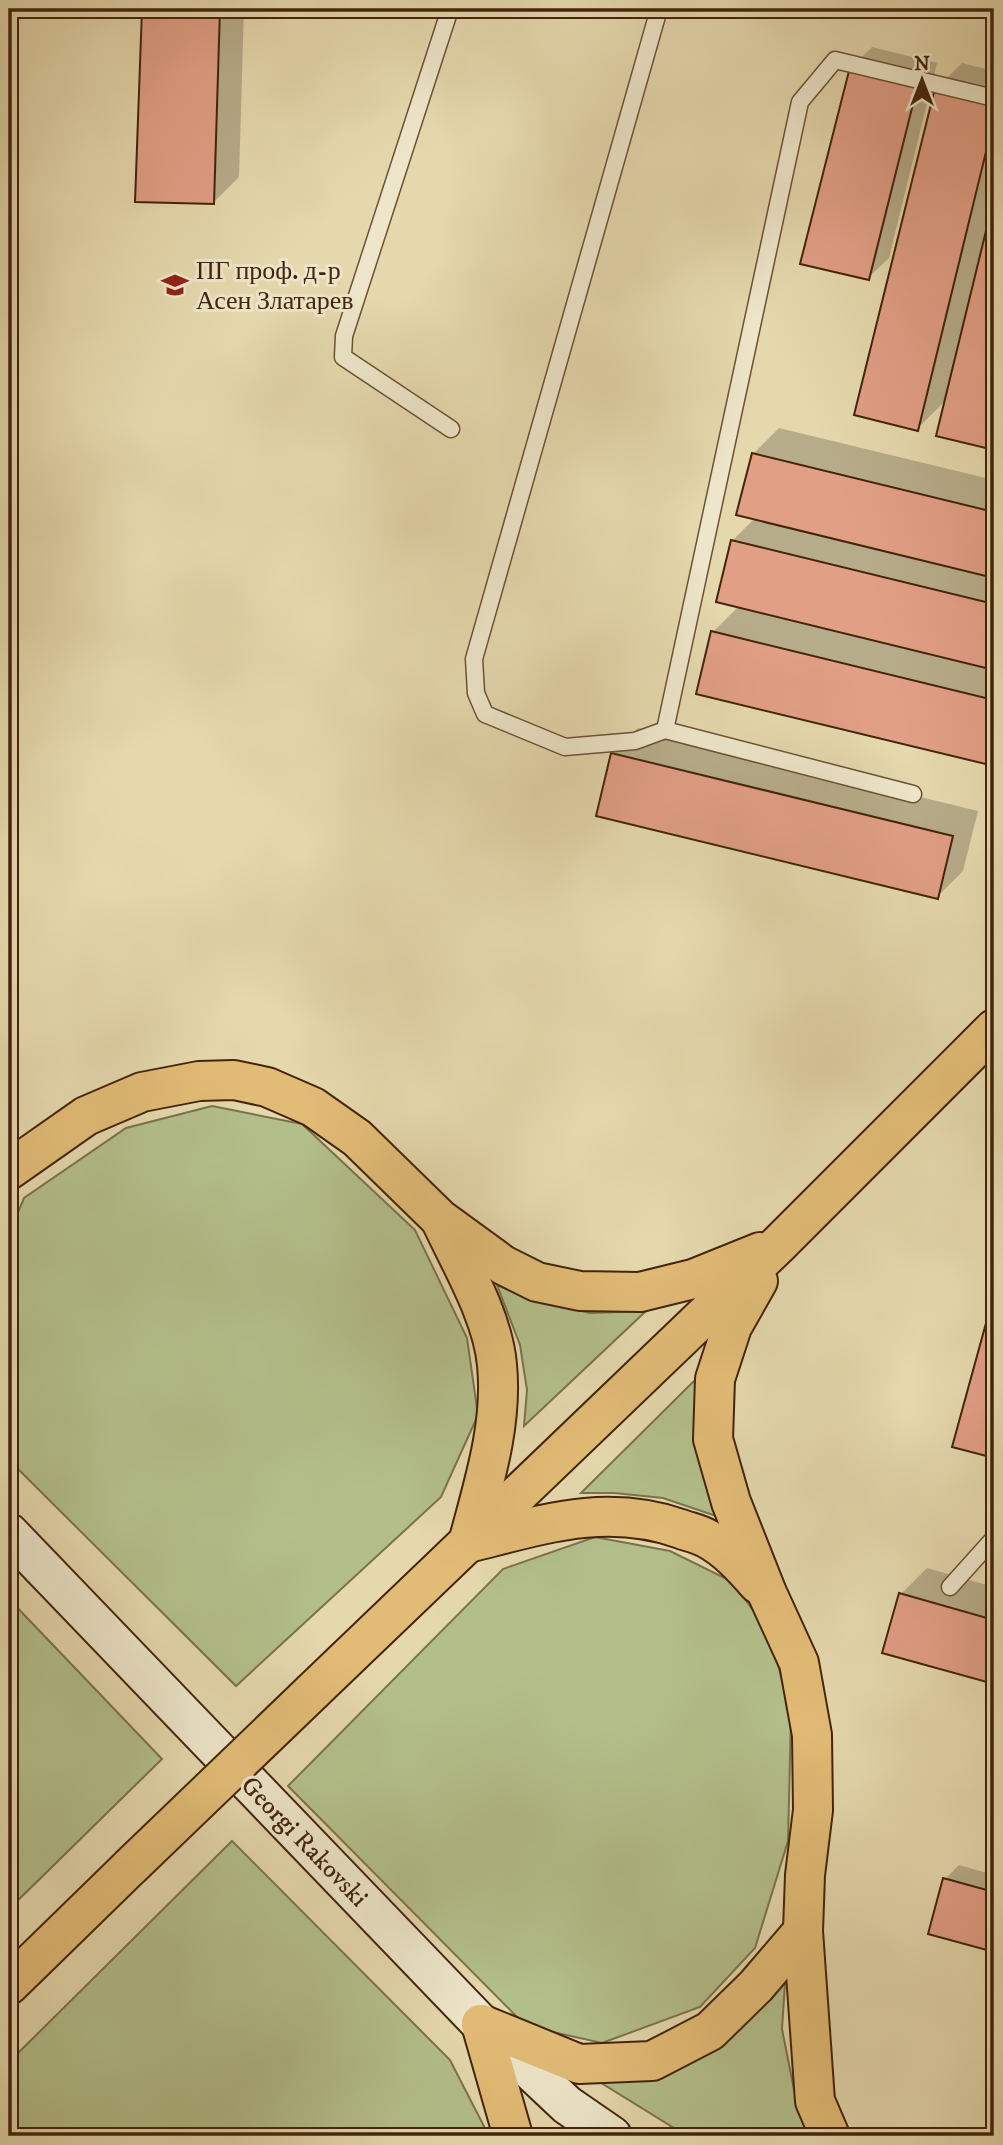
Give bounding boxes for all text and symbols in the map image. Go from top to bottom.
north arrow [888,46,958,116]
text: N [914,53,930,76]
place label: ПГ проф. д-р Асен Златарев [196,255,354,318]
school or university icon: ПГ проф. д-р Асен Златарев [160,270,190,300]
street label: Georgi Rakovski [233,1770,375,1914]

